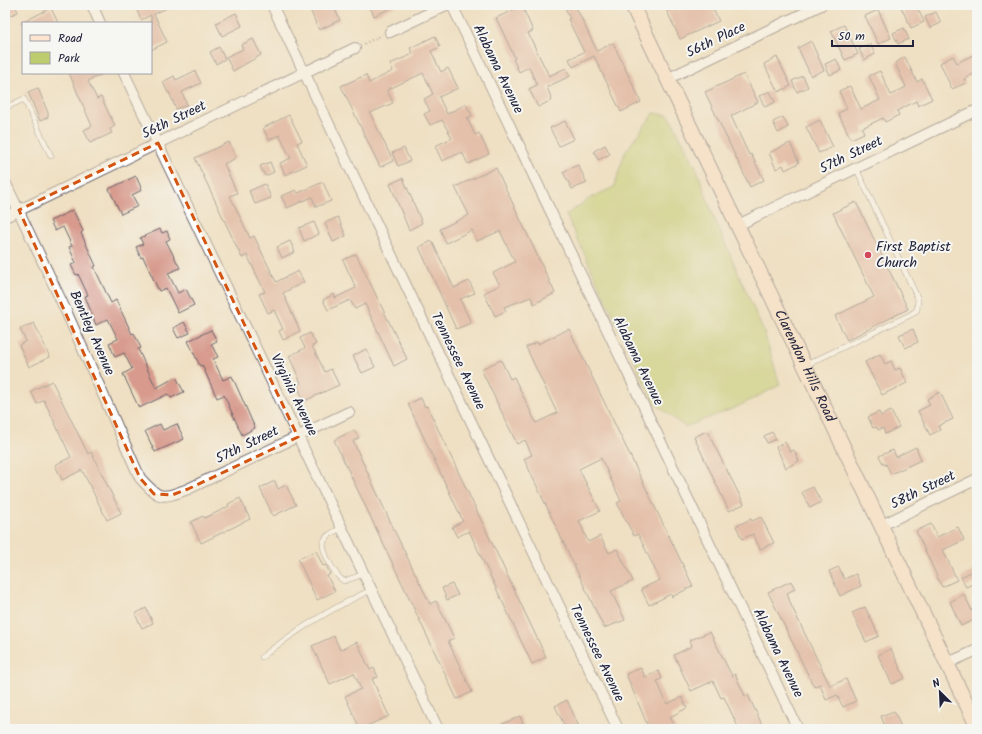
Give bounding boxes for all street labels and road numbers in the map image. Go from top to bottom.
street label: 56th Place [682,16,750,64]
street label: Alabama Avenue [467,21,529,118]
street label: 56th Street [138,95,211,145]
street label: 57th Street [816,130,887,180]
street label: Bentley Avenue [63,287,121,380]
street label: Clarendon Hills Road [768,306,841,427]
street label: Tennessee Avenue [425,308,492,414]
street label: Alabama Avenue [607,313,669,410]
street label: Virginia Avenue [264,350,324,441]
street label: 57th Street [212,420,283,470]
street label: 58th Street [887,465,960,515]
street label: Tennessee Avenue [564,600,631,706]
street label: Alabama Avenue [747,605,809,702]

